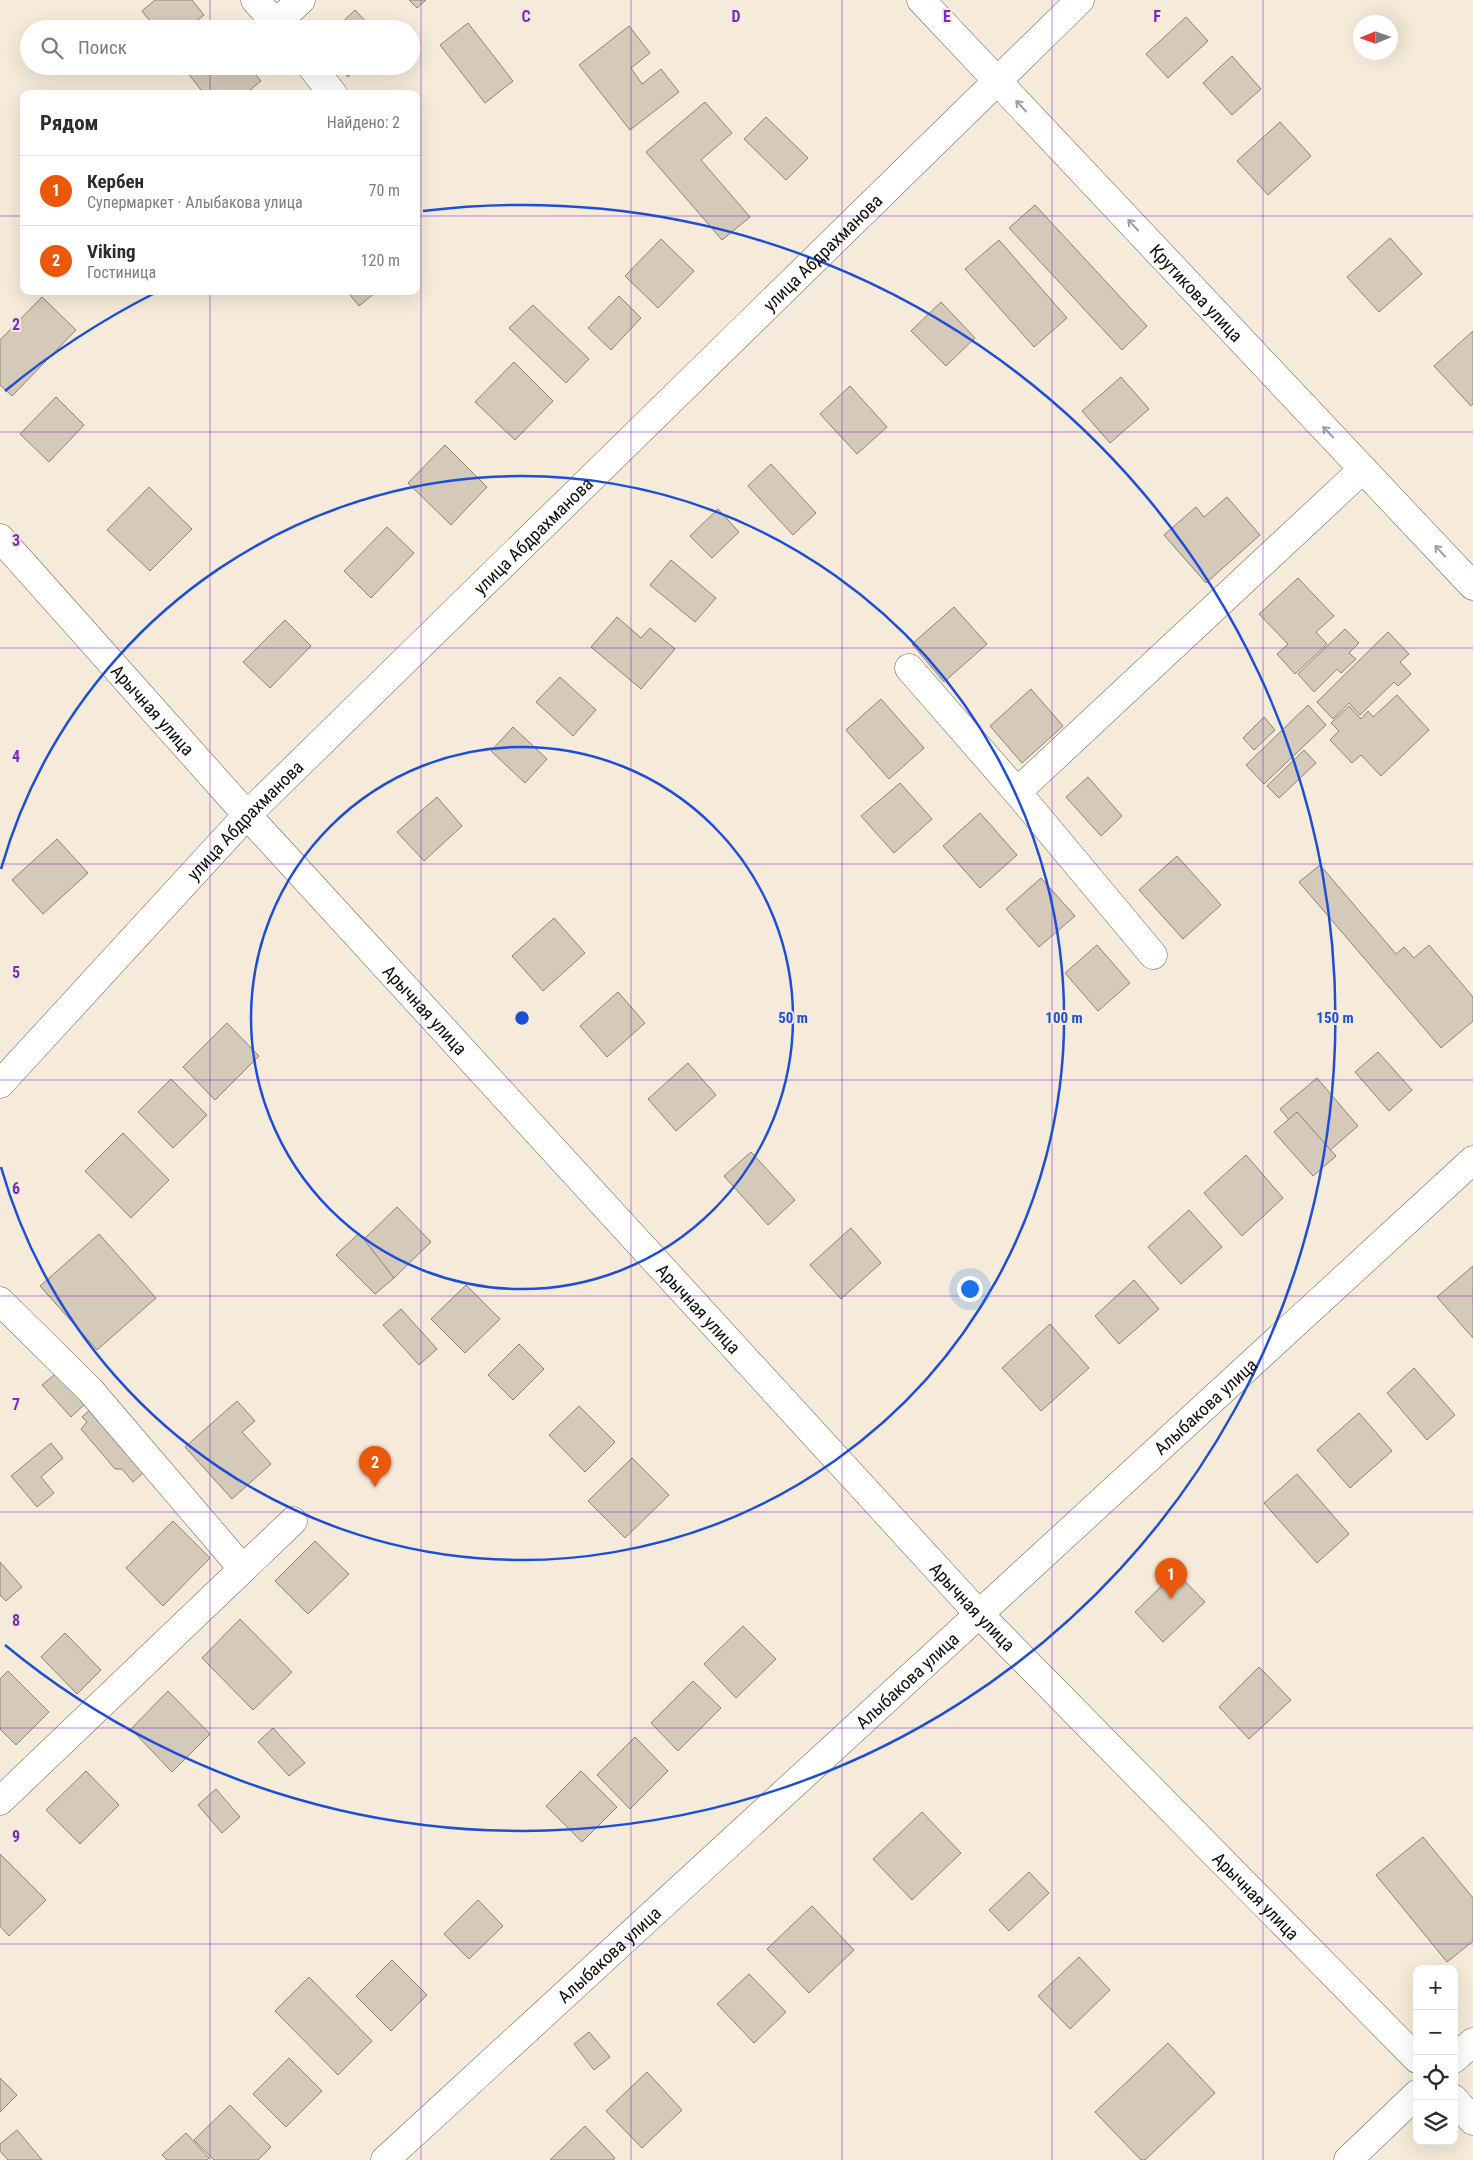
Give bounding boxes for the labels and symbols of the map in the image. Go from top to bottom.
text: C [521,7,531,26]
text: D [731,7,741,26]
text: E [943,7,951,26]
text: F [1153,7,1161,26]
north arrow [1353,15,1398,60]
one-way arrow [1015,100,1027,113]
street label: улица Абдрахманова [758,189,886,315]
one-way arrow [1127,218,1139,231]
street label: Крутикова улица [1146,240,1247,346]
text: 2 [12,315,20,334]
one-way arrow [1322,426,1334,439]
street label: улица Абдрахманова [469,473,597,598]
text: 3 [12,531,20,550]
one-way arrow [1434,544,1446,557]
street label: Арычная улица [107,660,199,759]
text: 4 [12,747,20,766]
street label: улица Абдрахманова [182,756,307,884]
street label: Арычная улица [379,960,472,1059]
text: 5 [12,963,20,982]
centre of rings [513,1009,531,1027]
text: 50 m [778,1009,808,1027]
text: 100 m [1045,1009,1083,1027]
text: 150 m [1316,1009,1354,1027]
text: 6 [12,1179,20,1198]
street label: Арычная улица [652,1259,745,1357]
your location [957,1276,983,1302]
street label: Алыбакова улица [1149,1354,1261,1459]
text: 7 [12,1395,20,1414]
pin: 2 [359,1446,391,1487]
street label: Арычная улица [926,1558,1020,1655]
pin: 1 [1155,1558,1187,1599]
text: 8 [12,1611,20,1630]
street label: Алыбакова улица [851,1628,963,1733]
text: 9 [12,1827,20,1846]
street label: Арычная улица [1209,1848,1304,1944]
street label: Алыбакова улица [553,1902,665,2007]

